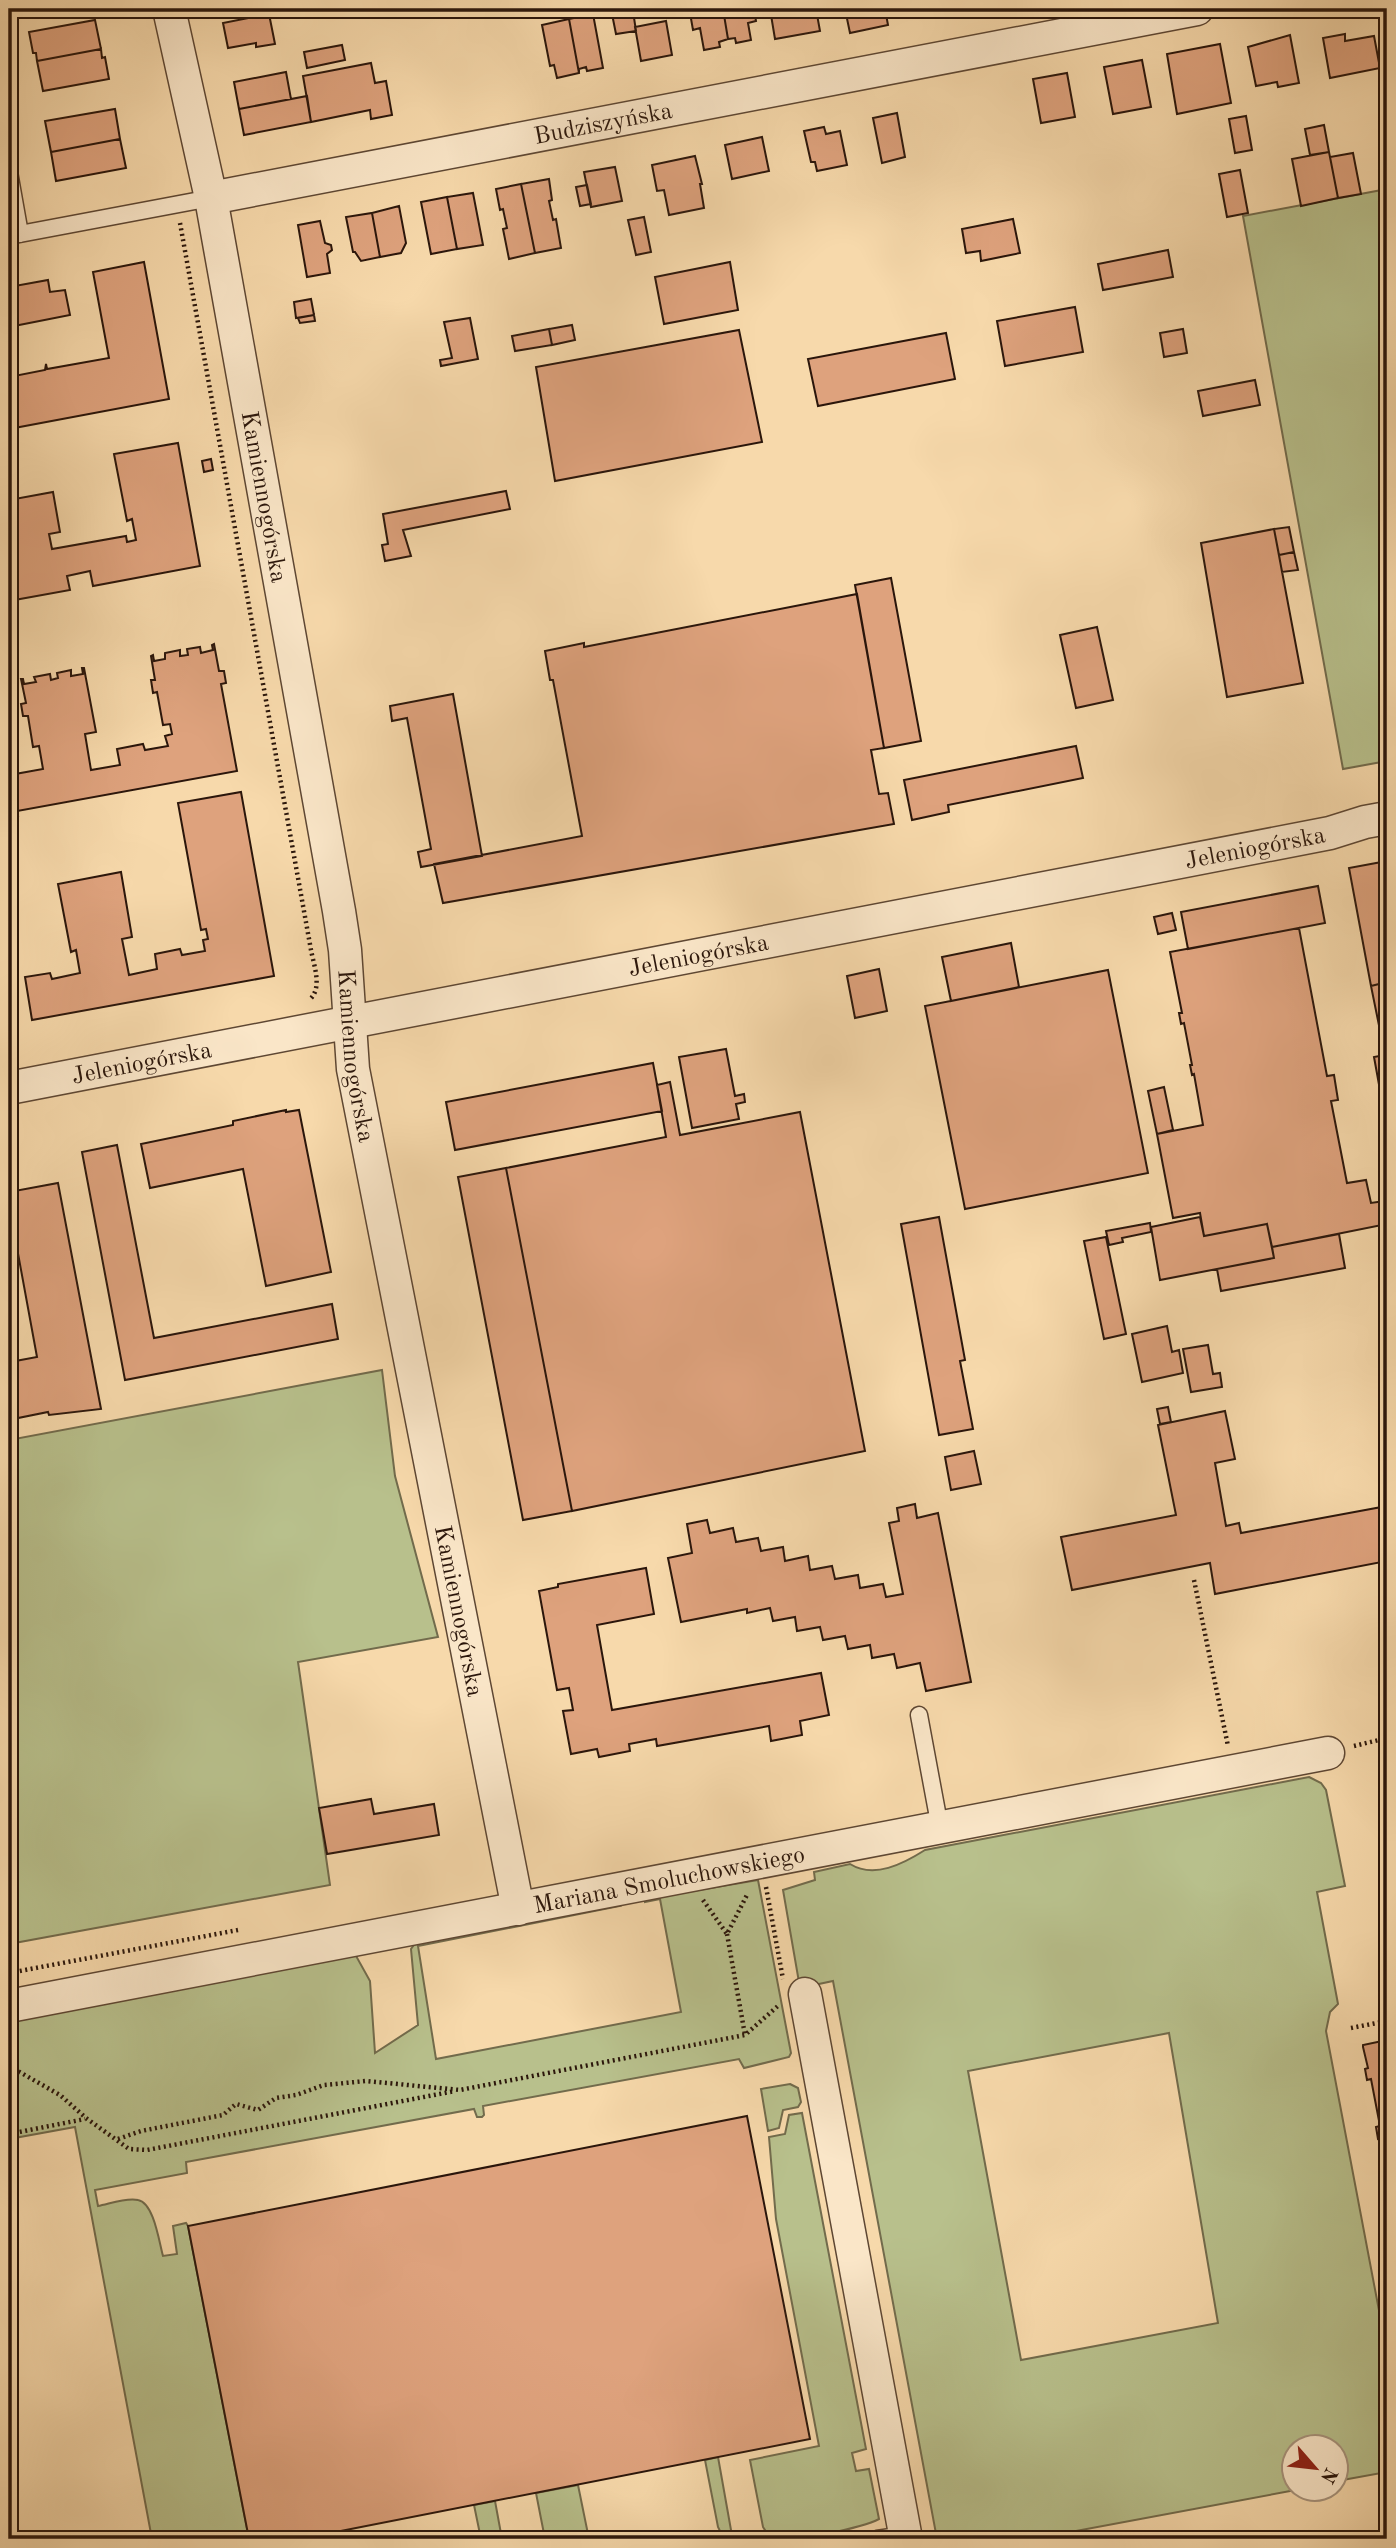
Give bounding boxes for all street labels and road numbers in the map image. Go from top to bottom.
street label: Budziszyńska [532,100,675,150]
street label: Kamiennogórska [235,409,290,585]
street label: Jeleniogórska [1183,824,1328,875]
street label: Jeleniogórska [626,932,771,982]
street label: Kamiennogórska [332,969,377,1145]
street label: Jeleniogórska [70,1039,214,1090]
street label: Kamiennogórska [429,1524,486,1699]
street label: Mariana Smoluchowskiego [532,1844,807,1919]

